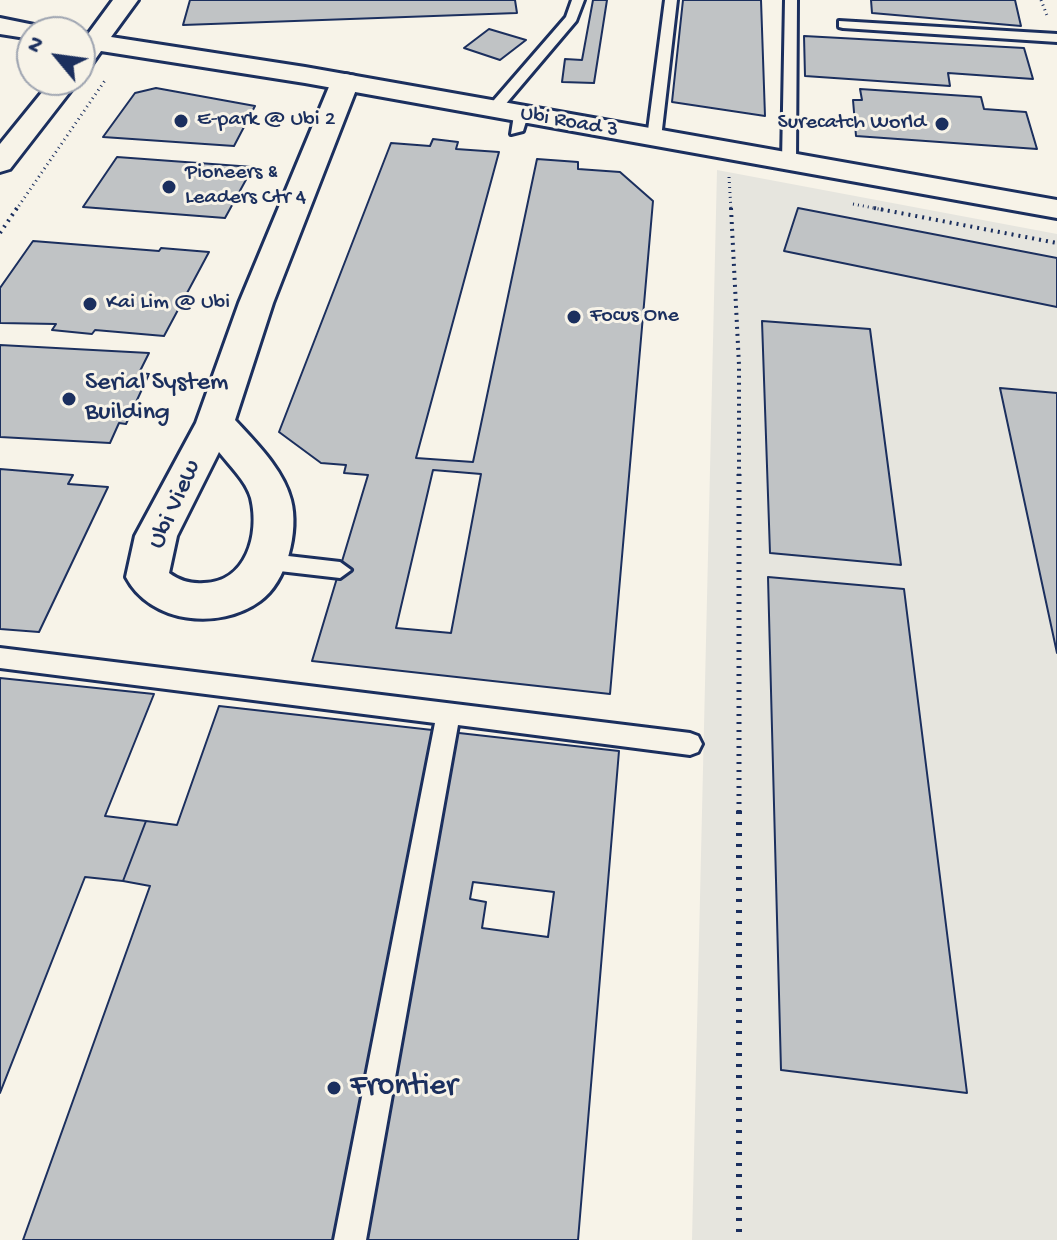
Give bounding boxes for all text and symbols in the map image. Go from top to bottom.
north arrow [16,16,96,96]
text: N [22,33,52,58]
street label: Ubi Road 3 [518,101,620,145]
place label: E-park @ Ubi 2 [197,108,335,134]
place label: Surecatch World [778,111,926,137]
marker: E-park @ Ubi 2 [172,112,190,130]
marker: Surecatch World [933,115,951,133]
place label: Pioneers & Leaders Ctr 4 [185,161,306,212]
marker: Pioneers & Leaders Ctr 4 [160,178,178,196]
place label: Kai Lim @ Ubi [106,291,230,317]
marker: Kai Lim @ Ubi [81,295,99,313]
place label: Focus One [590,304,679,330]
marker: Focus One [565,308,583,326]
place label: Serial System Building [85,368,229,430]
marker: Serial System Building [60,390,78,408]
street label: Ubi View [143,456,209,554]
place label: Frontier [350,1069,457,1107]
marker: Frontier [325,1079,343,1097]

